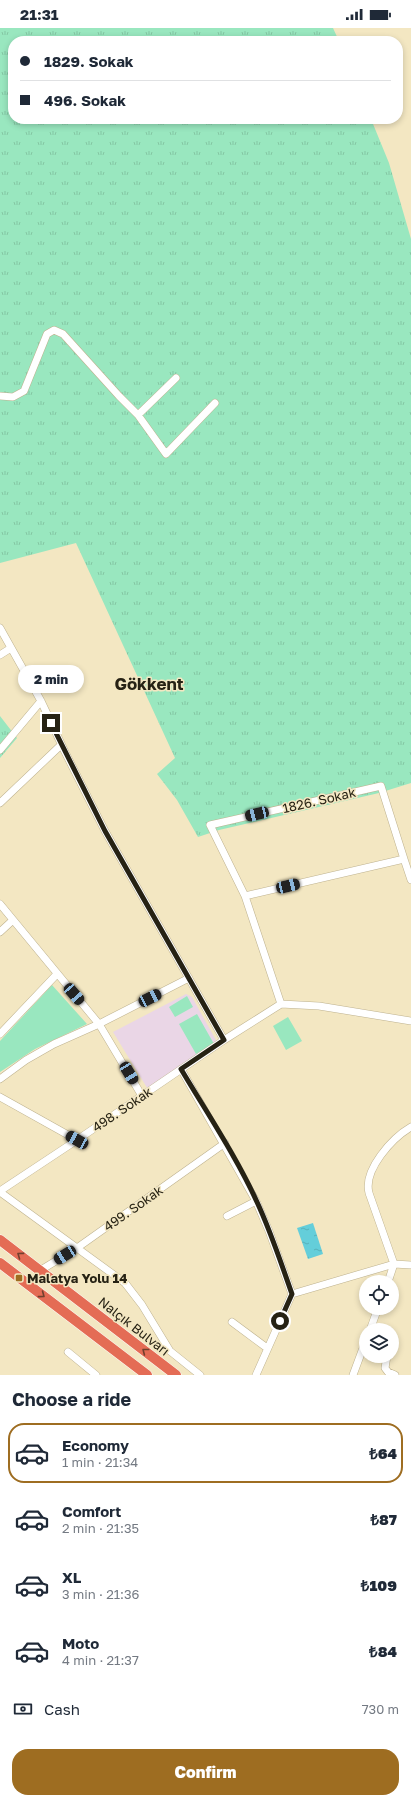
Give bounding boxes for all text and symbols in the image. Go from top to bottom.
text: 21:31 [20,5,59,23]
text: 1829. Sokak [44,52,134,70]
text: 496. Sokak [44,91,126,109]
callout: 2 min [18,665,84,693]
text: 2 min [34,671,68,687]
district label: Gökkent [114,673,184,694]
route end [42,714,60,732]
street label: 1826. Sokak [281,784,358,816]
car [244,805,270,823]
car [275,877,301,895]
car [62,981,86,1007]
car [137,987,163,1009]
car [118,1060,140,1086]
street label: 498. Sokak [89,1083,156,1135]
car [64,1129,90,1151]
street label: 499. Sokak [100,1181,166,1234]
car [52,1244,78,1266]
one-way arrow [17,1253,24,1260]
place label: Malatya Yolu 14 [27,1270,127,1286]
marker: Malatya Yolu 14 [14,1273,24,1283]
map controls [359,1275,399,1363]
button: locate [359,1275,399,1315]
one-way arrow [38,1291,45,1298]
street label: Nalçık Bulvarı [95,1293,173,1359]
route start [271,1312,289,1330]
button: layers [359,1323,399,1363]
one-way arrow [143,1349,150,1356]
text: Choose a ride [12,1388,131,1410]
icon: car [14,1435,50,1471]
text: Economy [62,1436,129,1454]
text: ₺64 [369,1444,397,1462]
text: 1 min · 21:34 [62,1454,138,1470]
icon: car [14,1501,50,1537]
text: Comfort [62,1502,121,1520]
text: ₺87 [370,1510,397,1528]
text: 2 min · 21:35 [62,1520,139,1536]
icon: car [14,1567,50,1603]
text: XL [62,1568,81,1586]
text: ₺109 [361,1576,397,1594]
text: 3 min · 21:36 [62,1586,139,1602]
icon: car [14,1633,50,1669]
text: Moto [62,1634,99,1652]
text: ₺84 [369,1642,397,1660]
text: 4 min · 21:37 [62,1652,139,1668]
icon: cash [12,1698,34,1720]
text: Cash [44,1700,80,1718]
text: 730 m [362,1701,399,1717]
button: Confirm [12,1749,399,1795]

